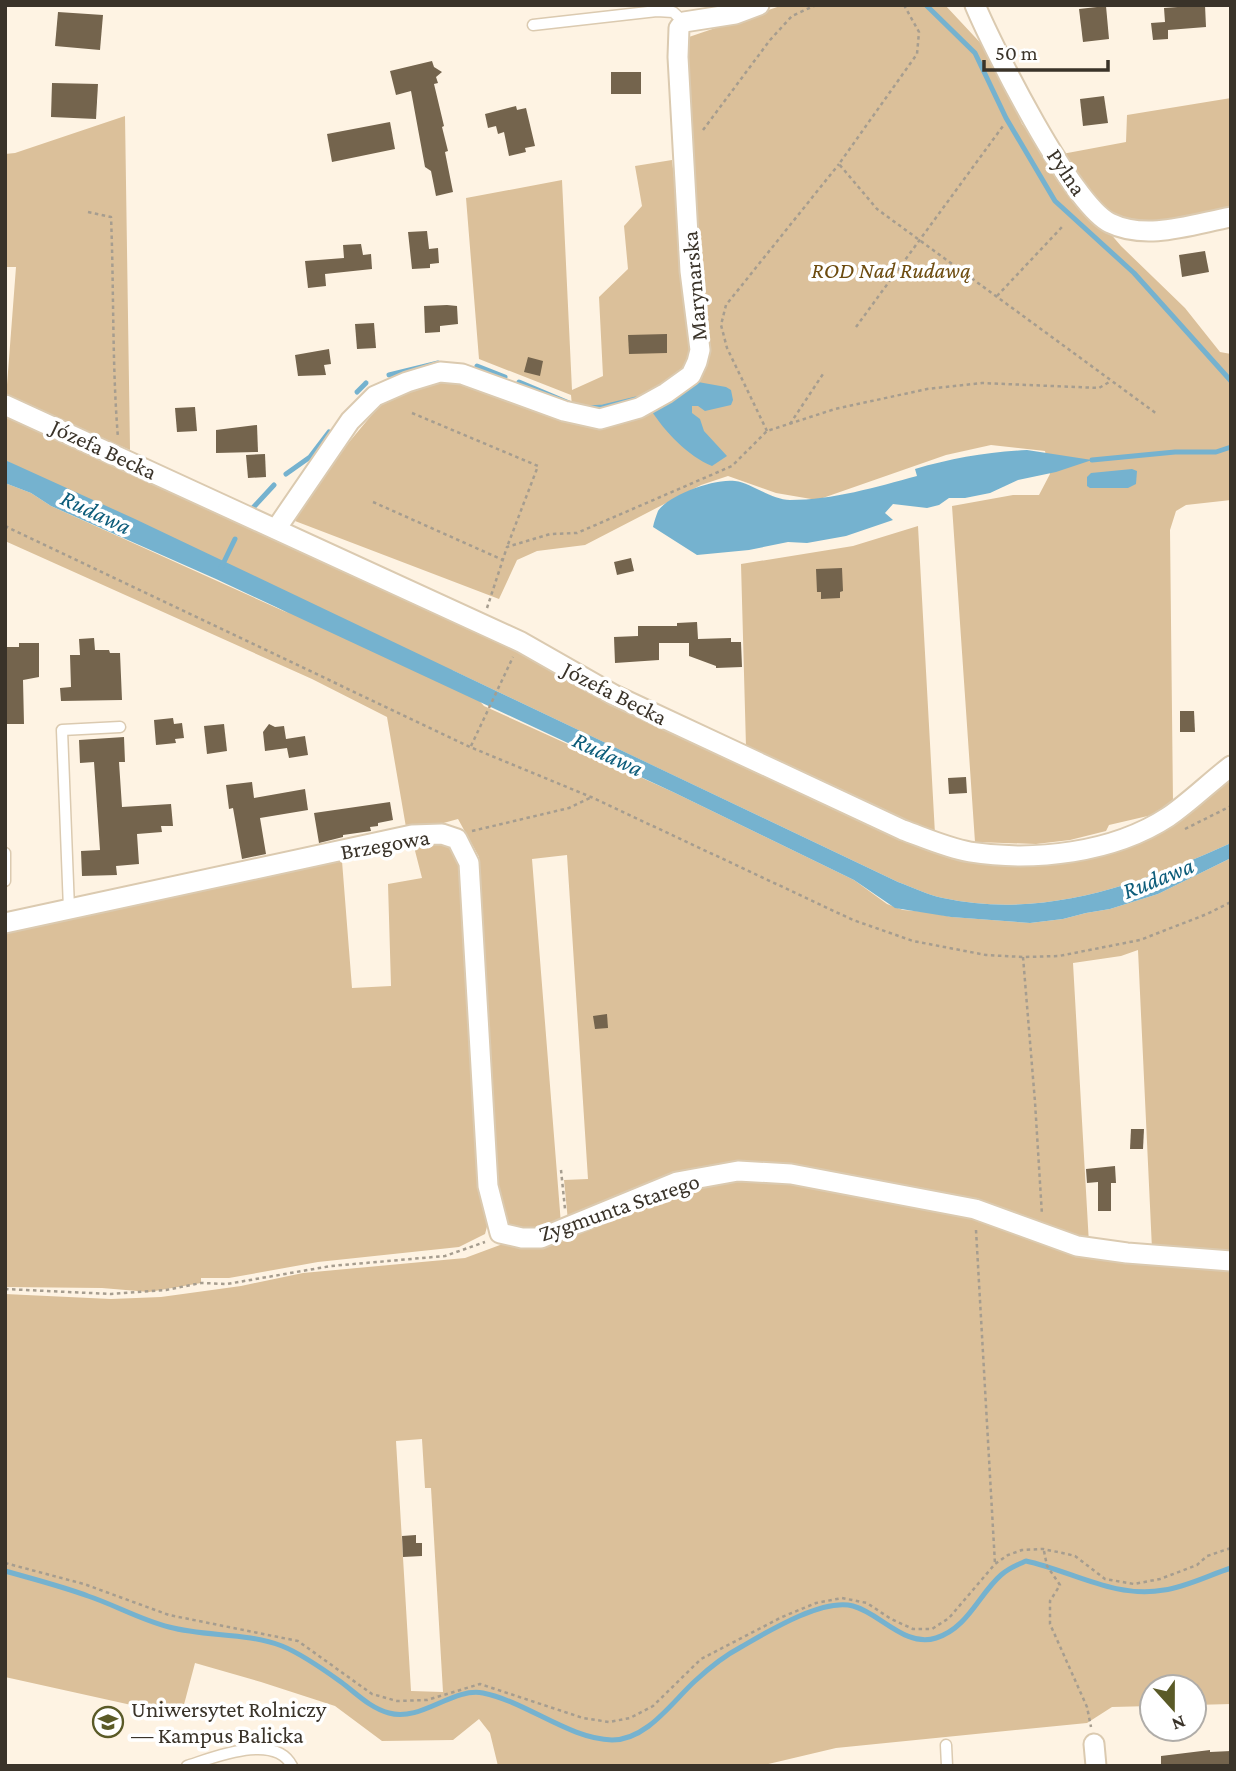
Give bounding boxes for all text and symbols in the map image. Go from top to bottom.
scale bar [984,28,1108,72]
text: 50 m [995,41,1038,65]
street label: Pylna [1042,144,1092,201]
street label: Marynarska [676,230,712,342]
park label: ROD Nad Rudawą [811,257,971,283]
street label: Józefa Becka [45,412,161,485]
water label: Rudawa [57,484,136,539]
street label: Józefa Becka [557,655,672,730]
water label: Rudawa [569,726,648,781]
street label: Brzegowa [338,823,432,865]
water label: Rudawa [1118,851,1197,904]
street label: Zygmunta Starego [535,1167,703,1247]
north arrow [1138,1673,1208,1743]
place label: Uniwersytet Rolniczy — Kampus Balicka [131,1696,327,1748]
school or university icon: Uniwersytet Rolniczy — Kampus Balicka [91,1705,125,1739]
text: N [1169,1711,1189,1736]

